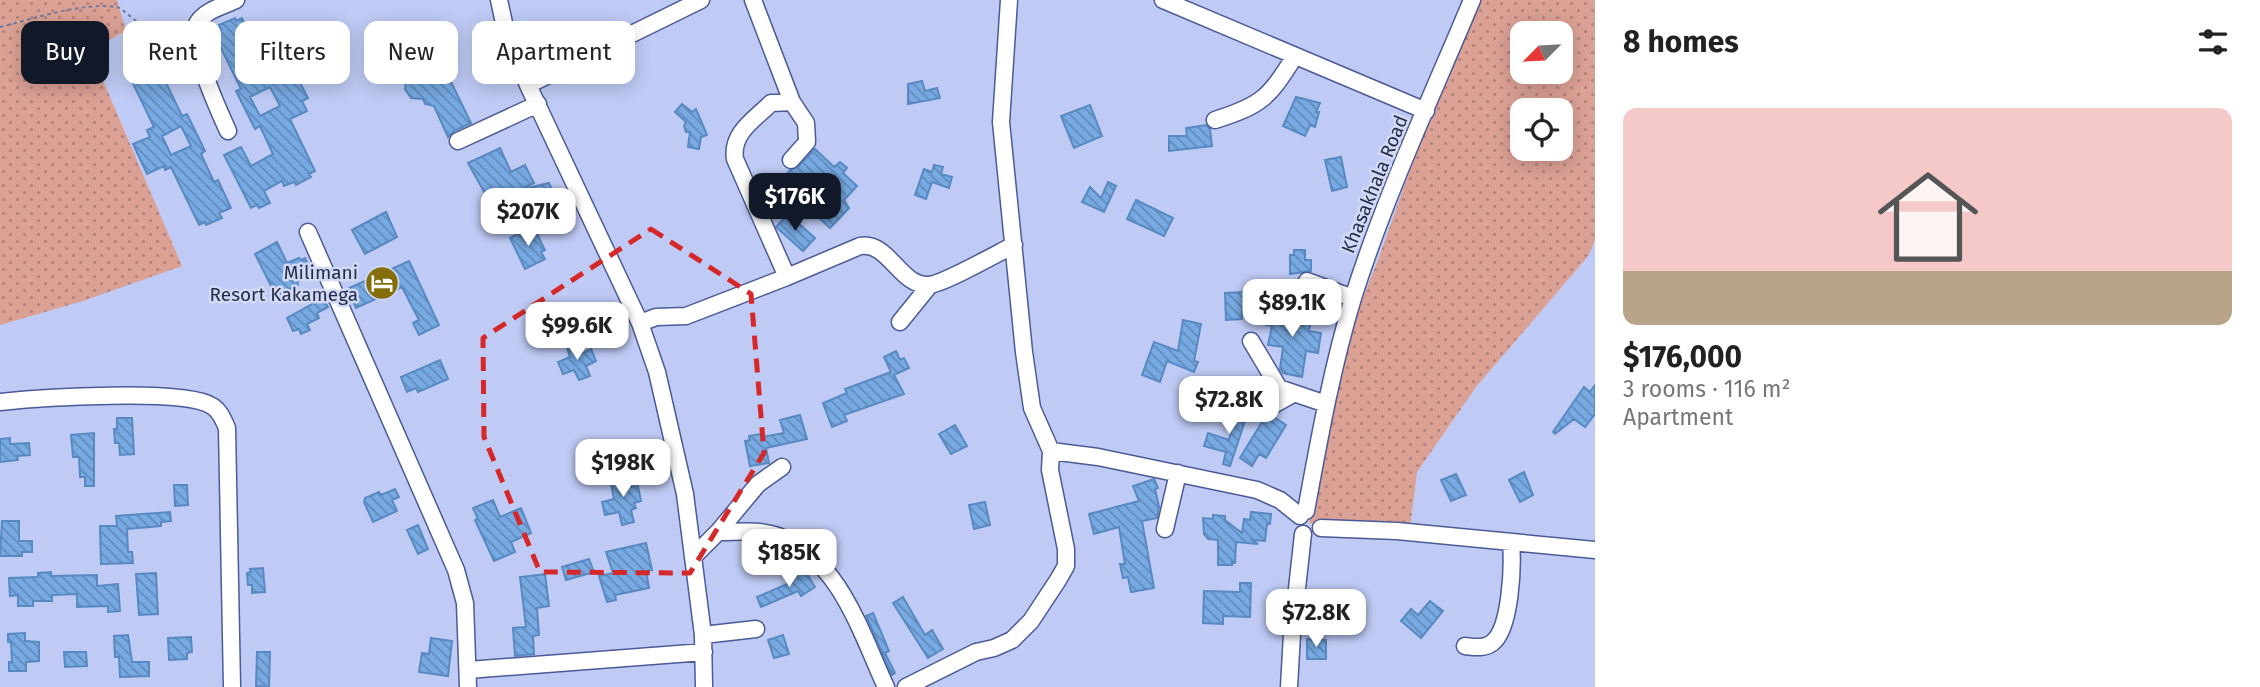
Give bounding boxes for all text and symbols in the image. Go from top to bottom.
chip: Buy [21,21,109,84]
chip: Rent [123,21,221,84]
chip: Filters [235,21,350,84]
chip: New [364,21,458,84]
chip: Apartment [472,21,635,84]
north arrow [1510,21,1573,84]
map controls [1510,21,1573,161]
icon: filters [2194,23,2232,61]
text: 8 homes [1623,24,1739,60]
button: locate [1510,98,1573,161]
street label: Khasakhala Road [1336,112,1413,257]
icon: home [1865,154,1991,280]
pin: $176K [746,174,844,233]
text: $176K [765,182,825,210]
pin: $207K [479,188,577,248]
text: $207K [497,197,559,225]
place label: Milimani Resort Kakamega [210,261,358,306]
hotel icon: Milimani Resort Kakamega [363,264,401,302]
pin: $89.1K [1235,280,1349,339]
text: $89.1K [1259,288,1325,316]
pin: $99.6K [520,302,634,362]
text: $99.6K [542,311,612,339]
text: $176,000 [1623,339,1742,375]
text: 3 rooms · 116 m² [1623,375,1791,403]
pin: $72.8K [1172,376,1286,436]
text: $72.8K [1195,385,1263,413]
text: Apartment [1623,403,1733,431]
pin: $198K [574,440,672,499]
text: $198K [591,448,655,476]
pin: $185K [740,530,838,589]
text: $185K [758,538,820,566]
pin: $72.8K [1259,590,1373,649]
text: $72.8K [1282,598,1350,626]

